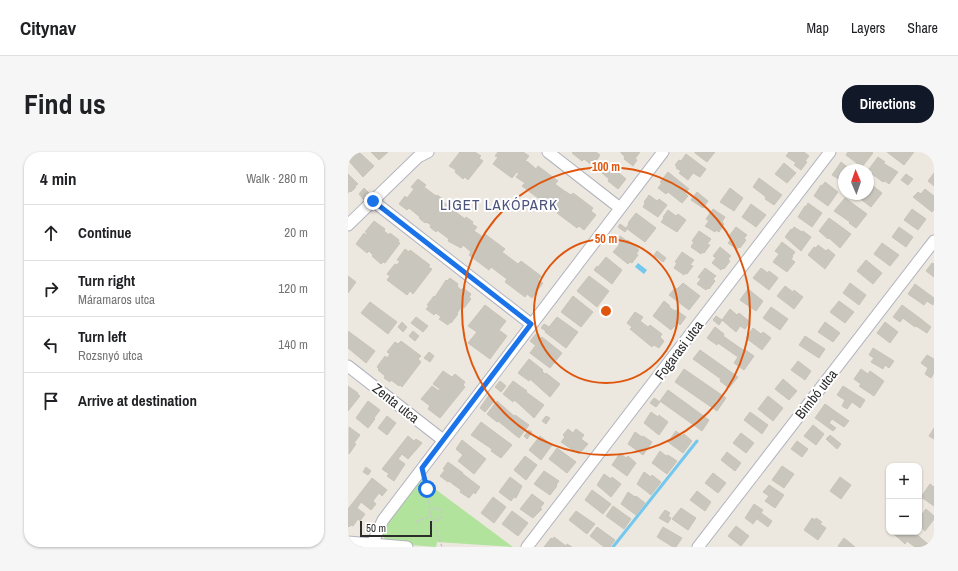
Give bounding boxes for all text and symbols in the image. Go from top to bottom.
text: Citynav [20,15,76,41]
text: Map [807,19,829,37]
text: Layers [851,19,885,37]
text: Share [907,19,938,37]
text: Find us [24,85,106,123]
button: Directions [842,85,934,123]
text: 100 m [592,159,620,175]
north arrow [838,164,874,200]
text: 4 min [40,167,76,190]
text: Walk · 280 m [246,170,308,187]
route end [364,192,382,210]
district label: LIGET LAKÓPARK [440,194,558,215]
icon: ahead [40,222,62,244]
text: Continue [78,222,131,243]
text: 20 m [284,224,308,241]
text: 50 m [595,231,617,247]
text: Turn right [78,270,135,291]
icon: right [40,278,62,300]
text: 120 m [278,280,308,297]
text: Máramaros utca [78,291,155,308]
centre of rings [599,304,613,318]
street label: Fogarasi utca [651,316,708,383]
text: Turn left [78,326,126,347]
icon: left [40,334,62,356]
text: 140 m [278,336,308,353]
text: Rozsnyó utca [78,347,143,364]
street label: Bimbó utca [791,365,841,422]
street label: Zenta utca [369,379,423,427]
icon: arrive [40,390,62,412]
text: Arrive at destination [78,390,197,411]
map controls [886,463,922,535]
button: + [886,463,922,499]
route start [418,480,436,498]
button: − [886,499,922,535]
scale bar [360,519,432,538]
text: 50 m [366,521,386,535]

